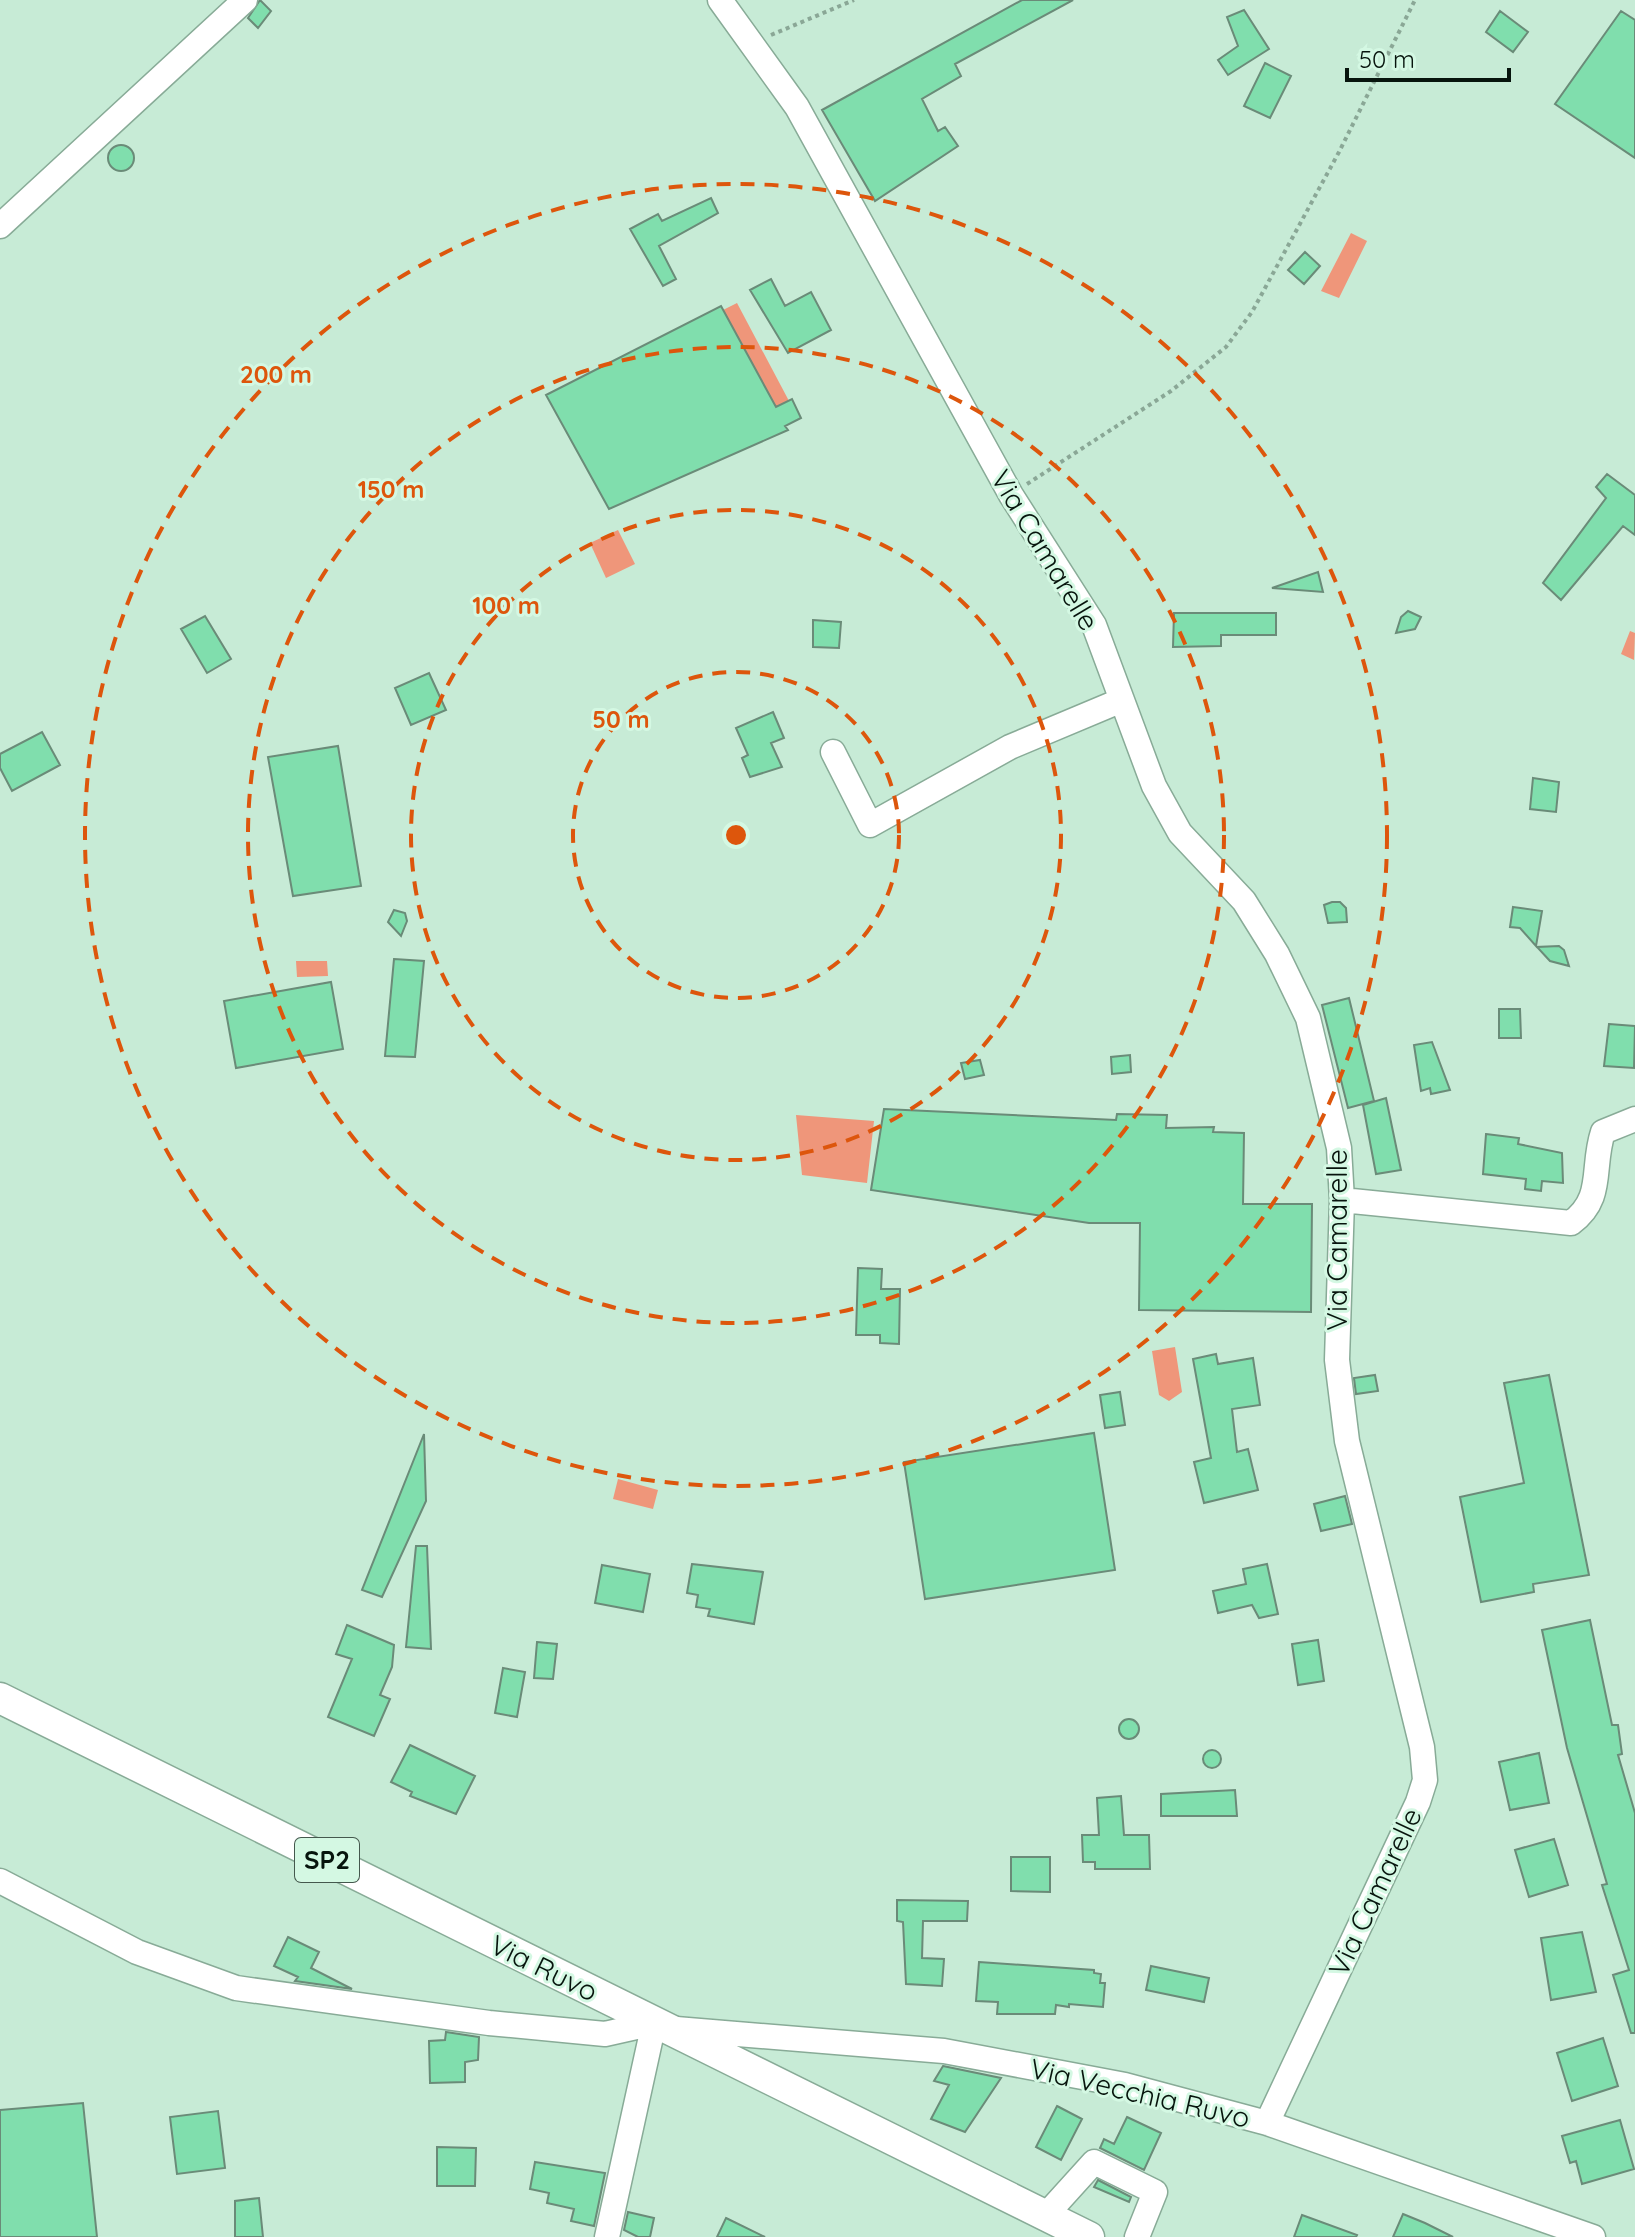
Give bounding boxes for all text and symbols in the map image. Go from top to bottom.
scale bar [1347,32,1509,82]
text: 50 m [1359,44,1415,74]
text: 200 m [240,359,312,389]
street label: Via Camarelle [984,463,1107,636]
text: 150 m [358,474,424,504]
text: 100 m [472,590,540,620]
text: 50 m [592,704,650,734]
centre of rings [722,821,750,849]
street label: Via Camarelle [1319,1149,1354,1331]
street label: Via Camarelle [1320,1802,1429,1981]
road number: SP2 [295,1838,359,1882]
street label: Via Ruvo [485,1927,604,2009]
street label: Via Vecchia Ruvo [1027,2050,1253,2135]

